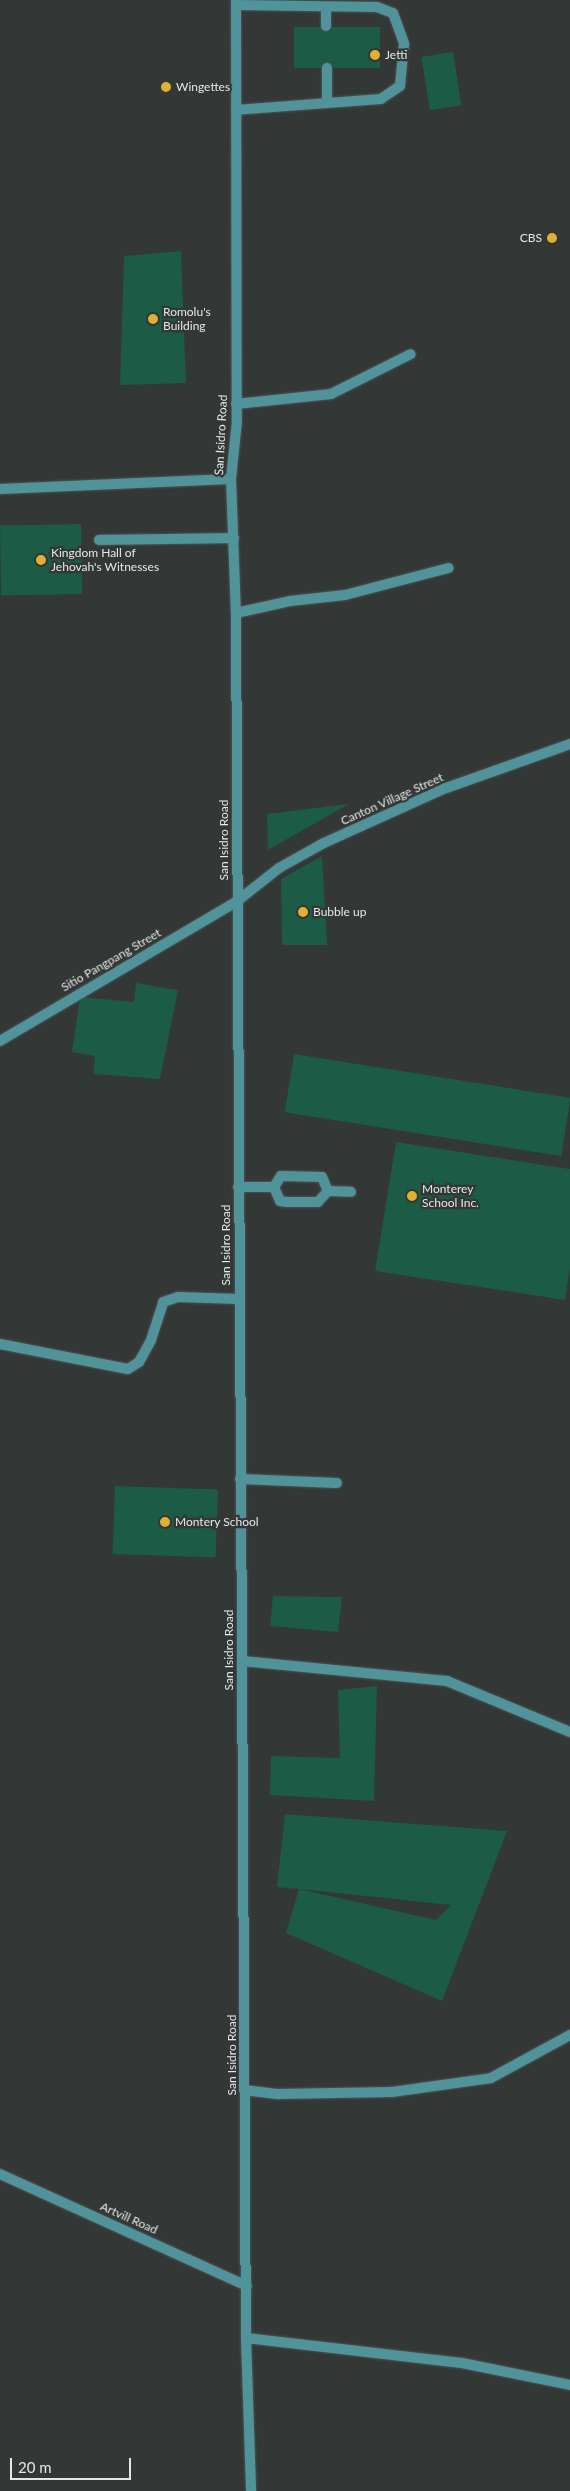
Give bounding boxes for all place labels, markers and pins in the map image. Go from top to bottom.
place label: Jetti [385,48,407,62]
marker: Jetti [369,49,381,61]
place label: Wingettes [176,80,230,94]
marker: Wingettes [160,81,172,93]
place label: CBS [520,231,542,245]
marker: CBS [546,232,558,244]
place label: Romolu's Building [163,305,211,333]
marker: Romolu's Building [147,313,159,325]
place label: Kingdom Hall of Jehovah's Witnesses [51,546,159,574]
marker: Kingdom Hall of Jehovah's Witnesses [35,554,47,566]
place label: Bubble up [313,905,366,919]
marker: Bubble up [297,906,309,918]
place label: Monterey School Inc. [422,1182,479,1210]
marker: Monterey School Inc. [406,1190,418,1202]
place label: Montery School [175,1515,259,1529]
marker: Montery School [159,1516,171,1528]

